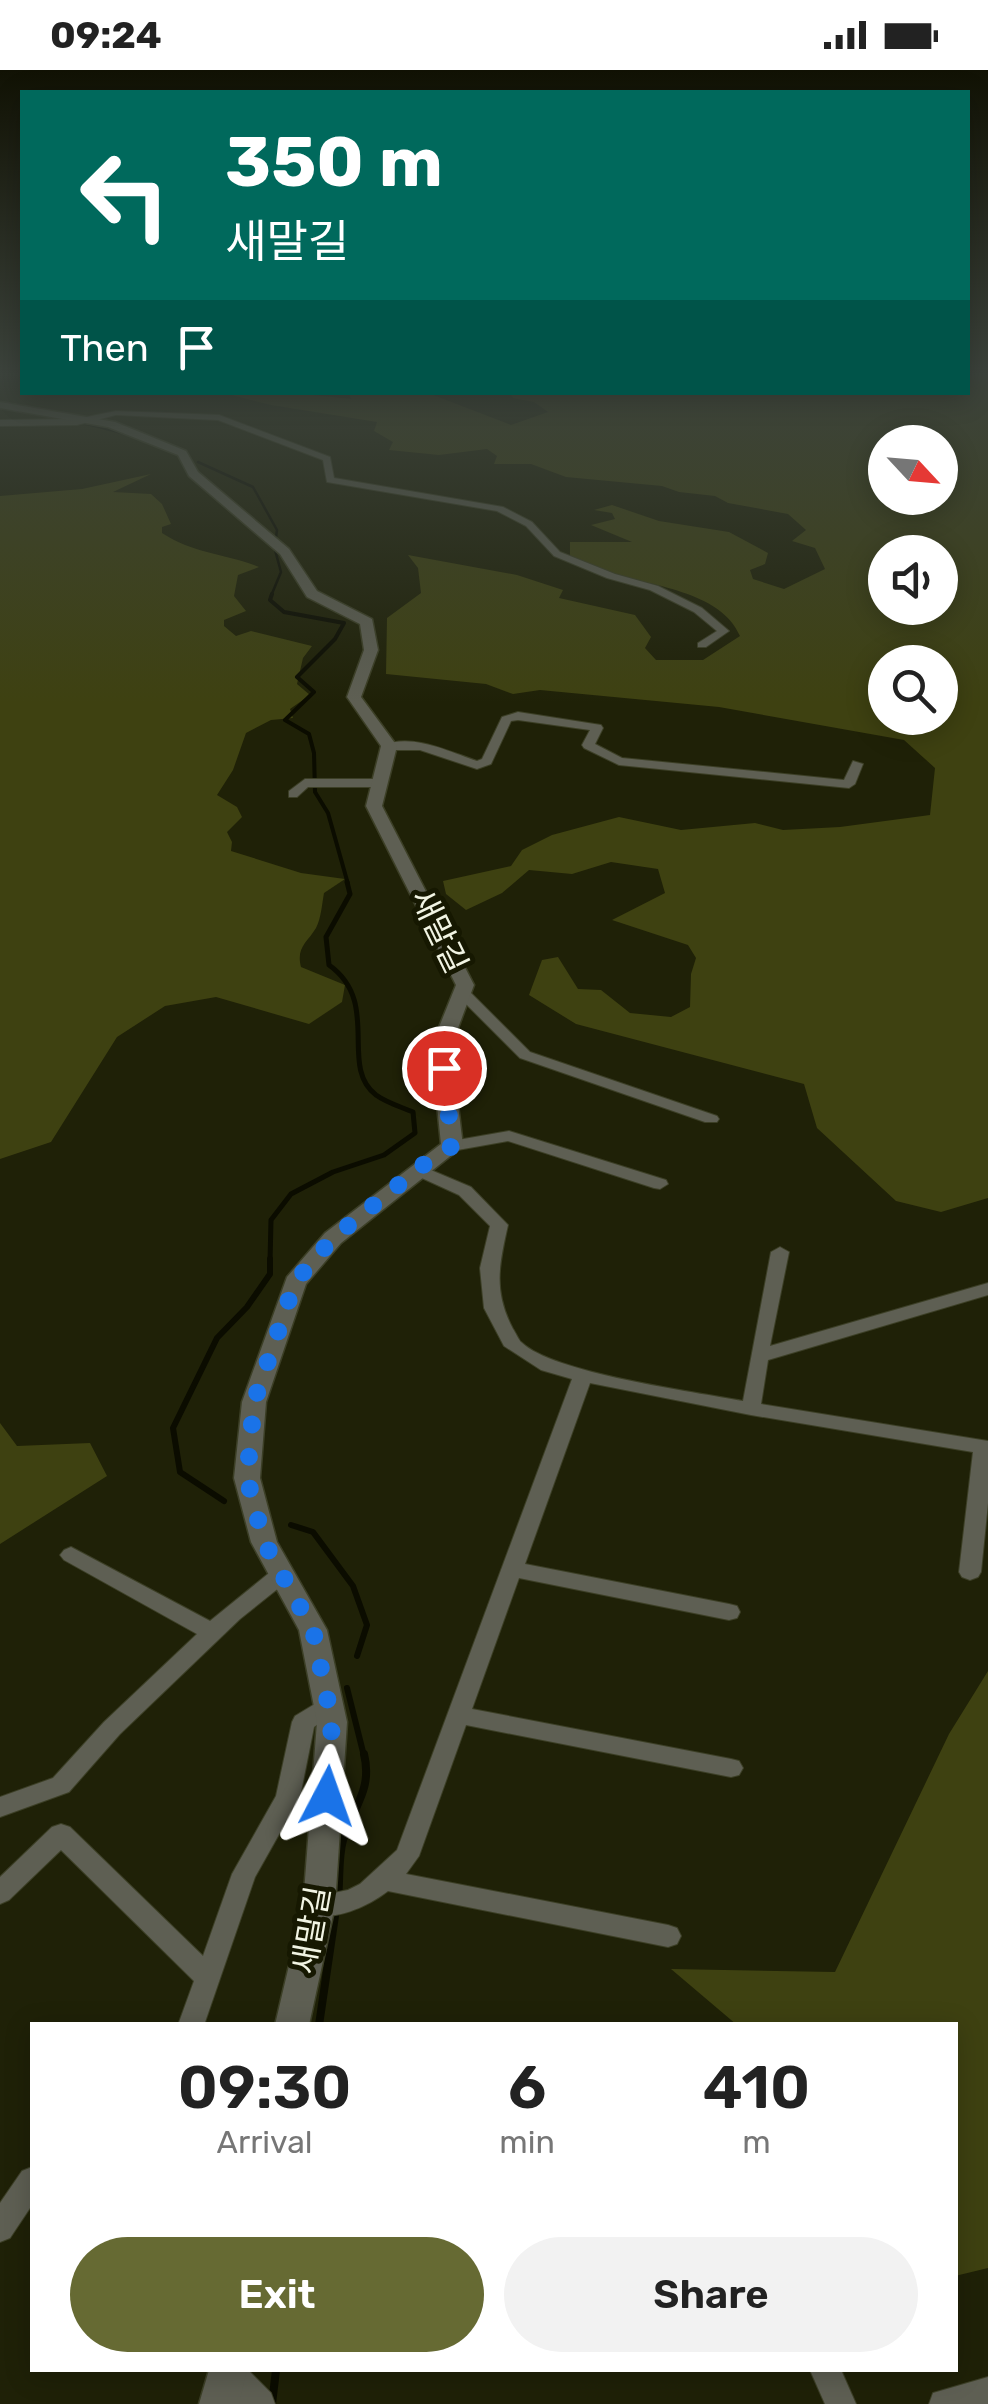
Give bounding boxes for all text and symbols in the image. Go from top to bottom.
text: 09:24 [50,12,162,58]
text: 350 m [225,121,443,204]
icon: left [60,130,190,260]
text: 새말길 [225,215,349,268]
icon: arrive [169,320,224,375]
text: Then [60,325,149,371]
north arrow [868,425,958,515]
map controls [868,425,958,735]
button: sound [868,535,958,625]
button: search [868,645,958,735]
street label: 새말길 [403,883,475,979]
pin [402,1026,487,1111]
icon: arrive [417,1041,472,1096]
position arrow [275,1744,379,1848]
street label: 새말길 [285,1883,337,1977]
text: 09:30 [178,2052,351,2123]
text: 6 [508,2052,546,2123]
text: 410 [703,2052,810,2123]
text: Arrival [217,2123,313,2161]
text: min [499,2123,555,2161]
text: m [742,2123,771,2161]
button: Exit [70,2237,484,2352]
button: Share [504,2237,918,2352]

